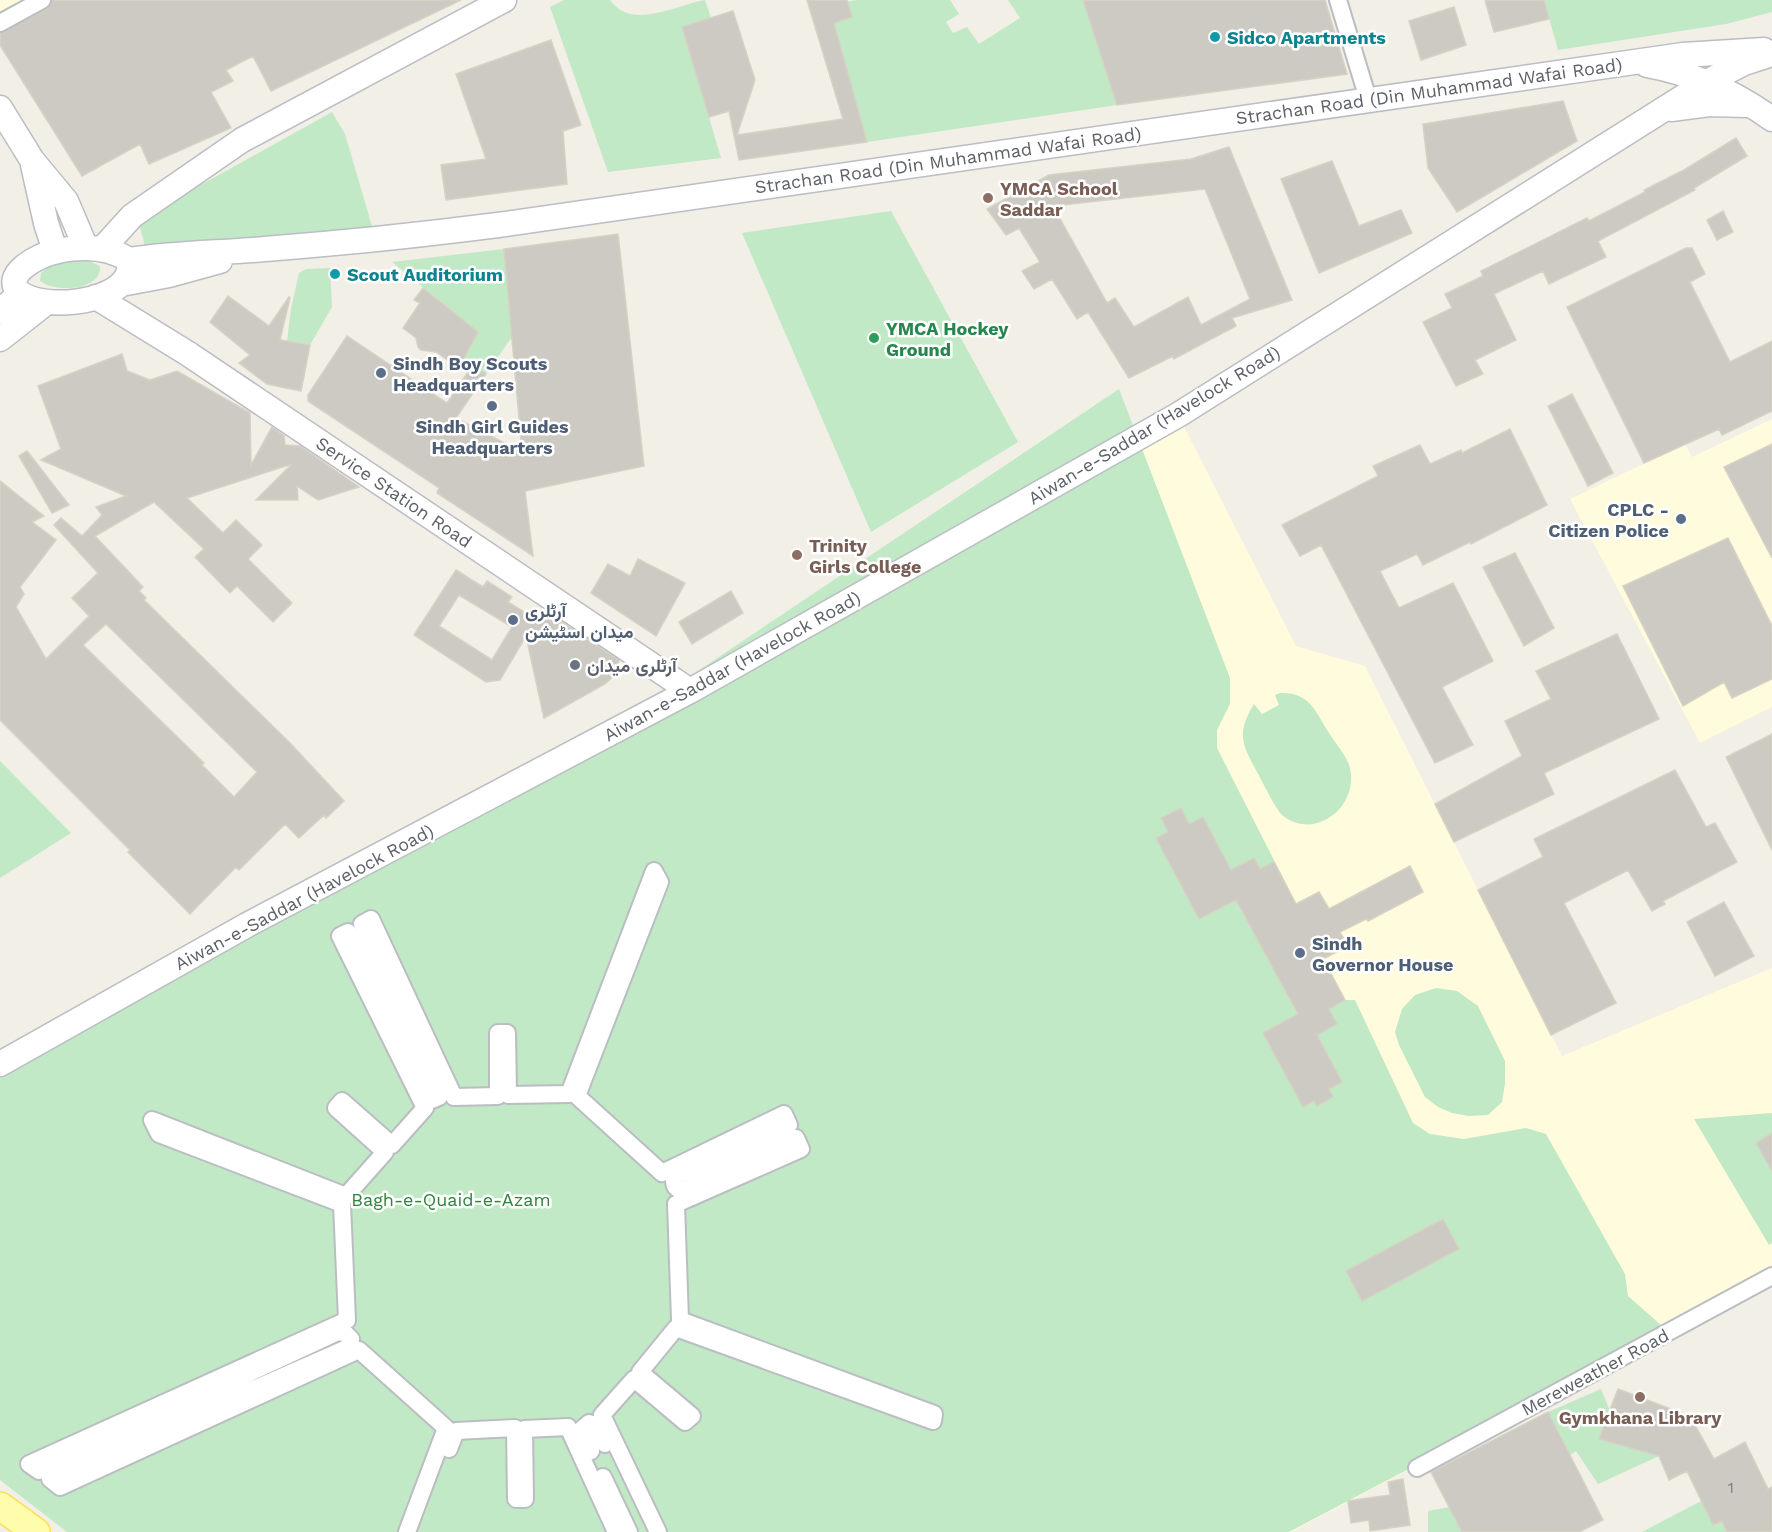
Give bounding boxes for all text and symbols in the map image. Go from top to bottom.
place label: Sidco Apartments [1227,27,1386,48]
marker: Sidco Apartments [1208,30,1222,44]
street label: Strachan Road (Din Muhammad Wafai Road) [1234,53,1624,129]
street label: Strachan Road (Din Muhammad Wafai Road) [753,122,1143,198]
place label: YMCA School Saddar [1000,178,1118,220]
marker: YMCA School Saddar [981,191,995,205]
place label: Scout Auditorium [347,264,503,285]
marker: Scout Auditorium [328,267,342,281]
place label: YMCA Hockey Ground [886,318,1009,360]
marker: YMCA Hockey Ground [867,331,881,345]
street label: Aiwan-e-Saddar (Havelock Road) [1024,341,1284,509]
place label: Sindh Boy Scouts Headquarters [393,353,548,395]
marker: Sindh Boy Scouts Headquarters [374,366,388,380]
marker: Sindh Girl Guides Headquarters [485,399,499,413]
place label: Sindh Girl Guides Headquarters [415,416,569,458]
street label: Service Station Road [312,432,476,552]
place label: CPLC - Citizen Police [1548,499,1669,541]
marker: CPLC - Citizen Police [1674,512,1688,526]
place label: Trinity Girls College [809,535,921,577]
marker: Trinity Girls College [790,548,804,562]
street label: Aiwan-e-Saddar (Havelock Road) [600,587,864,745]
place label: آرٹلری میدان اسٹیشن [525,600,634,643]
marker: آرٹلری میدان اسٹیشن [506,613,520,627]
place label: آرٹلری میدان [587,655,678,677]
marker: آرٹلری میدان [568,658,582,672]
street label: Aiwan-e-Saddar (Havelock Road) [171,820,437,974]
place label: Sindh Governor House [1312,933,1453,975]
marker: Sindh Governor House [1293,946,1307,960]
park label: Bagh-e-Quaid-e-Azam [351,1189,551,1210]
street label: Mereweather Road [1518,1324,1672,1420]
marker: Gymkhana Library [1633,1390,1647,1404]
place label: Gymkhana Library [1559,1407,1722,1428]
house number: 1 [1728,1479,1734,1497]

